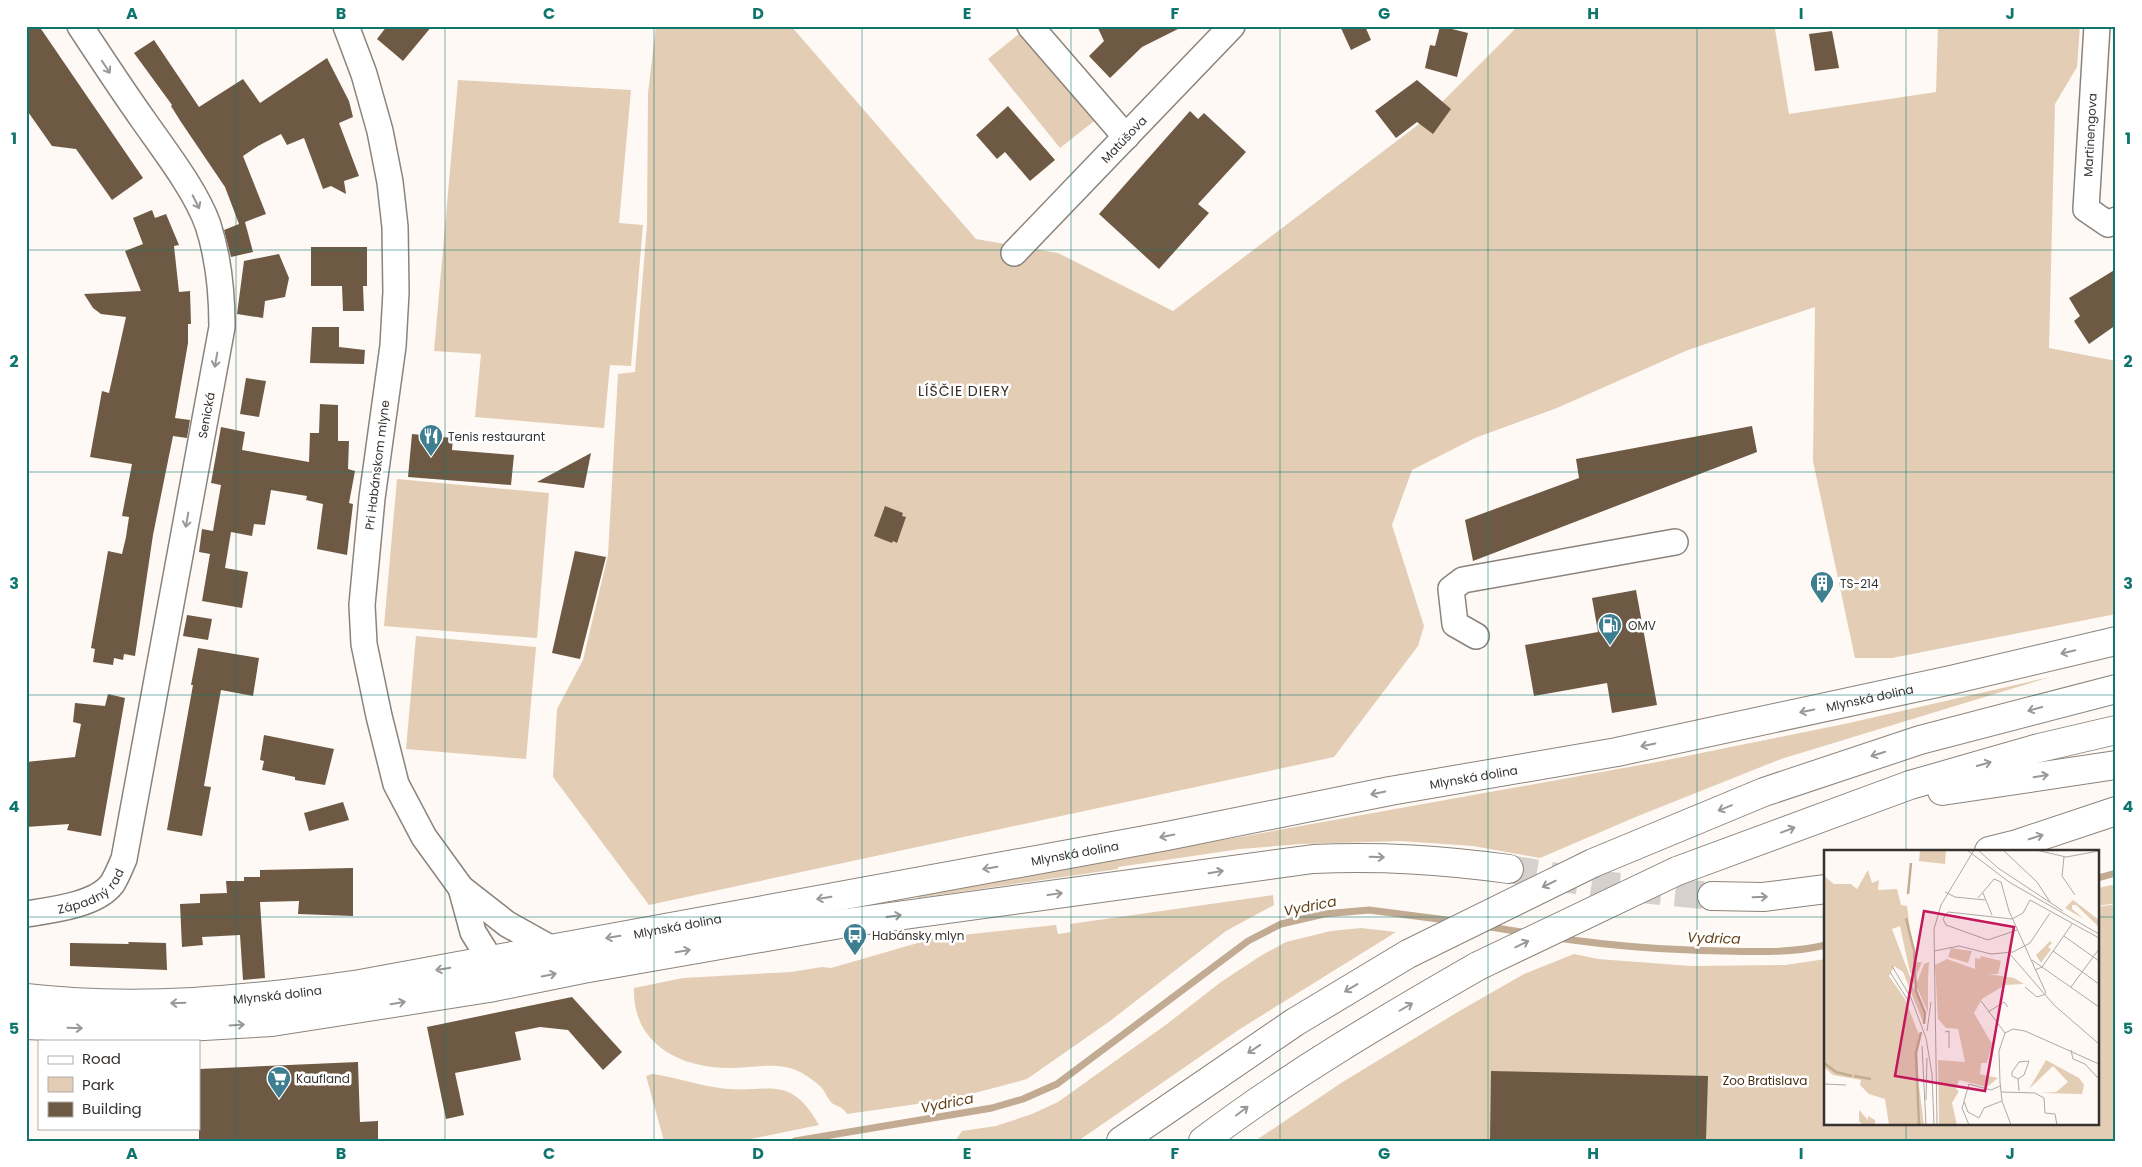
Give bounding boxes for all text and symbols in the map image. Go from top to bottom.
text: A [126,2,138,25]
text: B [336,2,346,25]
text: C [543,2,555,25]
text: D [752,2,764,25]
text: E [963,2,971,25]
text: F [1171,2,1180,25]
text: G [1378,2,1390,25]
text: H [1587,2,1599,25]
text: I [1799,2,1803,25]
text: J [2005,2,2015,25]
one-way arrow [102,60,112,74]
street label: Martinengova [2079,93,2101,177]
street label: Matúšova [1097,112,1150,166]
text: 1 [11,127,17,150]
text: 1 [2125,127,2131,150]
one-way arrow [191,195,201,210]
text: 2 [9,350,19,373]
text: 2 [2123,350,2133,373]
one-way arrow [210,352,220,368]
district label: LÍŠČIE DIERY [918,381,1010,401]
street label: Senická [193,391,218,440]
street label: Pri Habánskom mlyne [361,399,393,531]
restaurant icon: Tenis restaurant [418,423,444,457]
place label: Tenis restaurant [448,428,545,445]
one-way arrow [181,511,191,527]
building icon: TS-214 [1809,570,1835,604]
text: 3 [9,572,19,595]
text: 3 [2123,572,2133,595]
place label: TS-214 [1840,575,1879,592]
fuel station icon: OMV [1597,612,1623,646]
place label: OMV [1628,617,1656,634]
one-way arrow [2061,648,2077,657]
street label: Mlynská dolina [1824,680,1915,715]
one-way arrow [2027,705,2043,714]
one-way arrow [1800,707,1816,716]
one-way arrow [1641,741,1657,750]
one-way arrow [1871,750,1887,759]
one-way arrow [1976,758,1992,768]
street label: Mlynská dolina [1428,761,1519,793]
one-way arrow [2033,771,2049,781]
one-way arrow [1371,789,1387,798]
text: 4 [9,795,20,818]
text: 4 [2123,795,2134,818]
one-way arrow [1718,803,1733,813]
one-way arrow [1780,825,1795,834]
one-way arrow [1160,832,1176,841]
one-way arrow [2027,832,2043,842]
street label: Mlynská dolina [1029,837,1120,869]
inset map [1824,850,2100,1124]
one-way arrow [1369,853,1385,862]
one-way arrow [983,864,999,874]
street label: Západný rad [56,866,127,917]
one-way arrow [1208,867,1224,877]
one-way arrow [1542,880,1557,890]
one-way arrow [1047,889,1063,899]
water label: Vydrica [1282,891,1339,921]
one-way arrow [1752,892,1768,901]
one-way arrow [817,894,833,904]
street label: Mlynská dolina [632,909,723,942]
one-way arrow [886,911,902,921]
bus stop icon: Habánsky mlyn [842,922,868,956]
place label: Habánsky mlyn [872,927,964,944]
water label: Vydrica [1687,927,1742,949]
one-way arrow [605,932,621,942]
one-way arrow [1514,939,1529,949]
one-way arrow [674,946,690,956]
one-way arrow [436,965,452,975]
one-way arrow [541,970,557,980]
street label: Mlynská dolina [232,981,323,1008]
one-way arrow [1345,984,1359,994]
one-way arrow [390,997,406,1007]
one-way arrow [170,998,186,1007]
one-way arrow [1399,1002,1413,1012]
text: 5 [9,1017,19,1040]
text: 5 [2123,1017,2133,1040]
one-way arrow [229,1020,245,1029]
one-way arrow [66,1023,83,1033]
legend [38,1040,200,1130]
one-way arrow [1248,1044,1262,1054]
text: Road [82,1048,121,1069]
supermarket icon: Kaufland [266,1065,292,1099]
place label: Kaufland [296,1070,350,1087]
park label: Zoo Bratislava [1723,1072,1807,1089]
text: Park [82,1074,114,1095]
water label: Vydrica [919,1088,976,1118]
text: Building [82,1098,142,1119]
one-way arrow [1235,1106,1248,1117]
text: A [126,1142,138,1165]
text: B [336,1142,346,1165]
text: C [543,1142,555,1165]
text: D [752,1142,764,1165]
text: E [963,1142,971,1165]
text: F [1171,1142,1180,1165]
text: G [1378,1142,1390,1165]
text: H [1587,1142,1599,1165]
text: I [1799,1142,1803,1165]
text: J [2005,1142,2015,1165]

